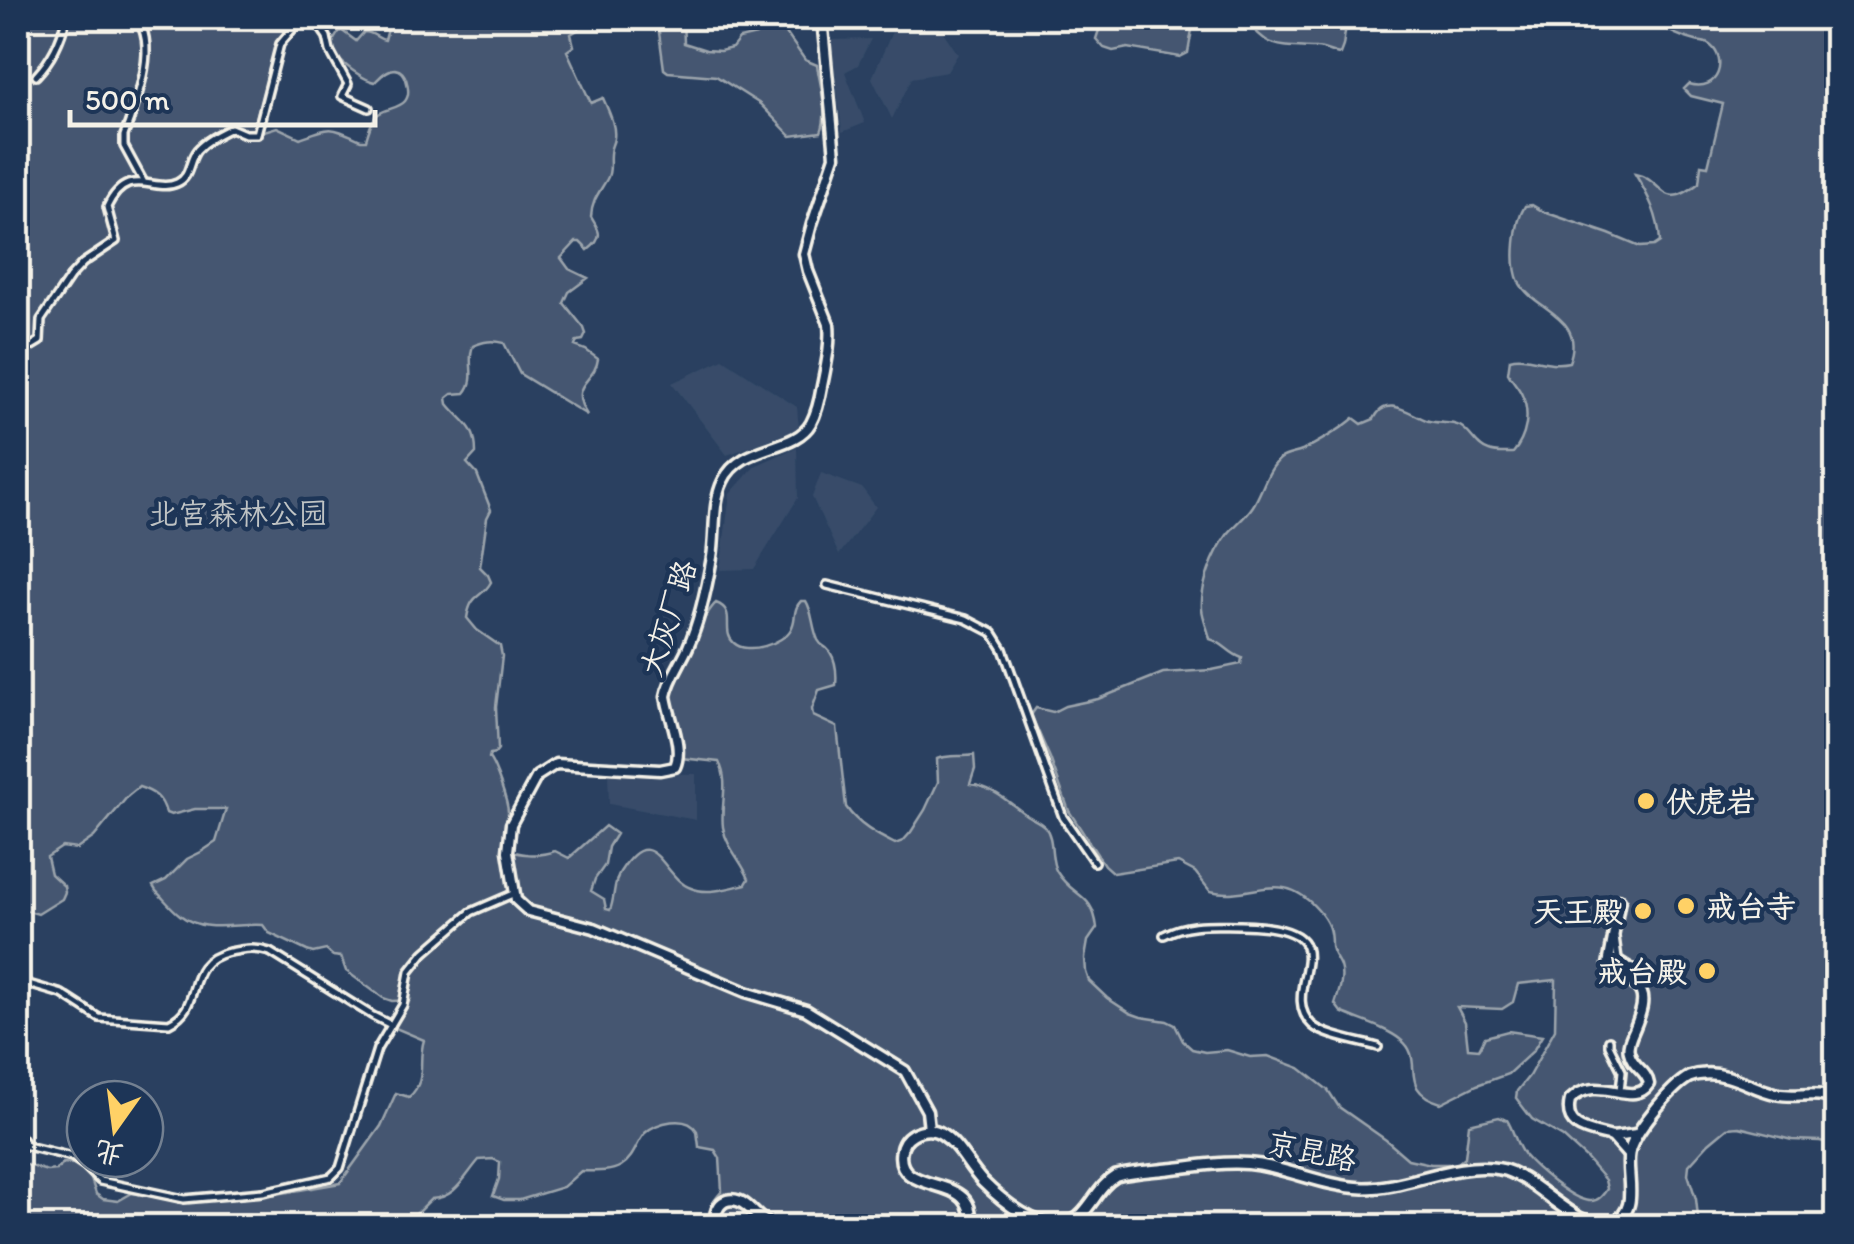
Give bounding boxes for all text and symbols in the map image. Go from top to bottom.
scale bar [70,65,375,127]
text: 500 m [85,81,170,118]
park label: 北宫森林公园 [148,495,328,532]
street label: 大灰厂路 [632,555,704,681]
place label: 伏虎岩 [1666,783,1756,820]
marker: 伏虎岩 [1635,790,1657,812]
place label: 戒台寺 [1706,888,1796,925]
place label: 天王殿 [1533,893,1623,930]
marker: 戒台寺 [1675,895,1697,917]
marker: 天王殿 [1632,900,1654,922]
place label: 戒台殿 [1597,953,1687,990]
marker: 戒台殿 [1696,960,1718,982]
north arrow [65,1079,165,1179]
street label: 京昆路 [1264,1124,1360,1178]
text: 北 [91,1133,127,1173]

